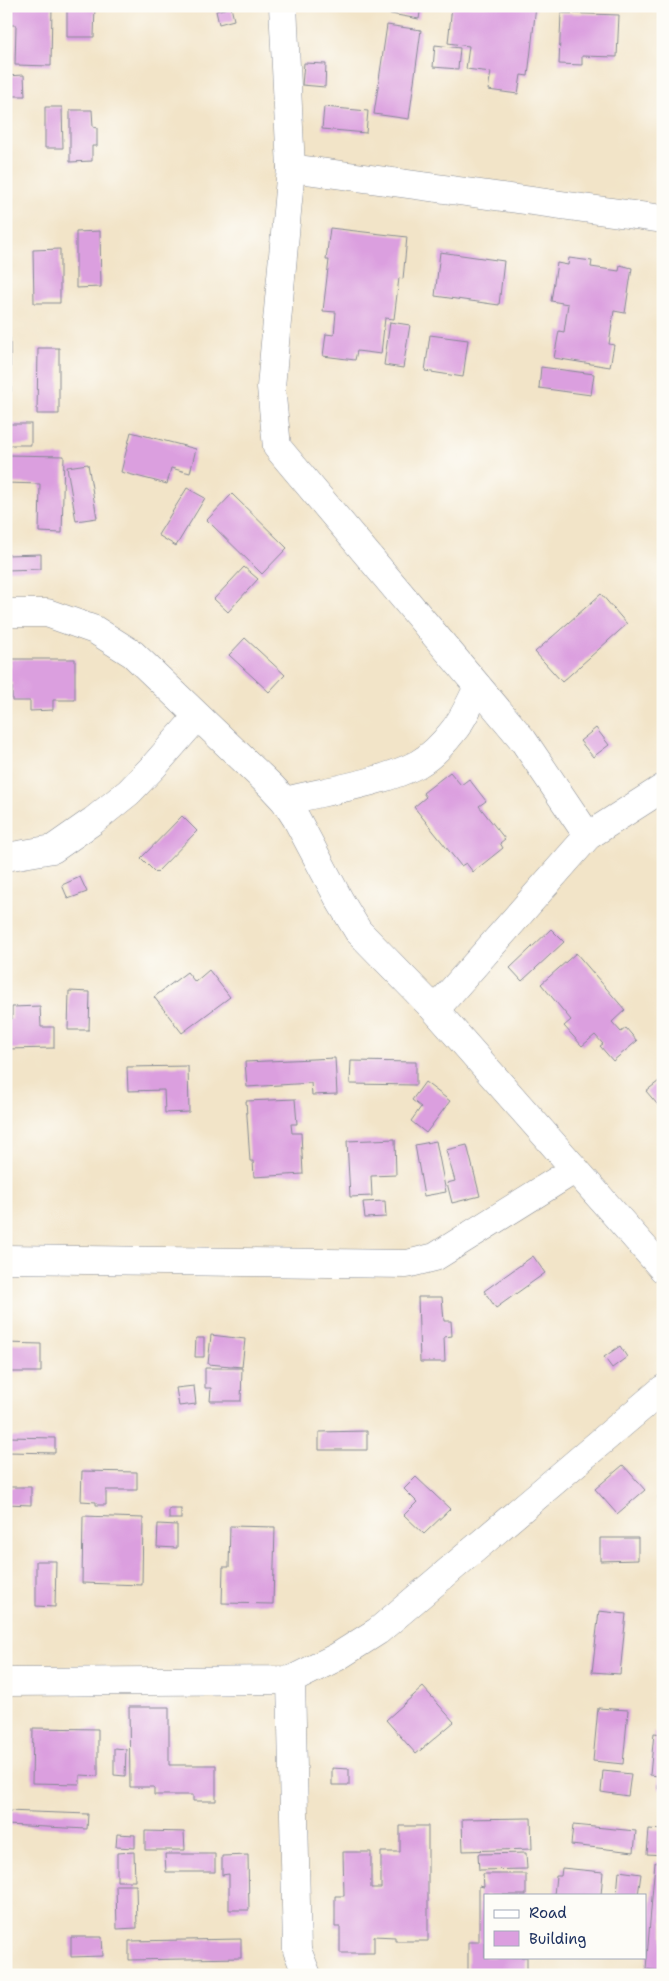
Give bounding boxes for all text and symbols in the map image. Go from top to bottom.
legend [484,1894,646,1958]
text: Road [529,1903,567,1923]
text: Building [529,1929,586,1949]

